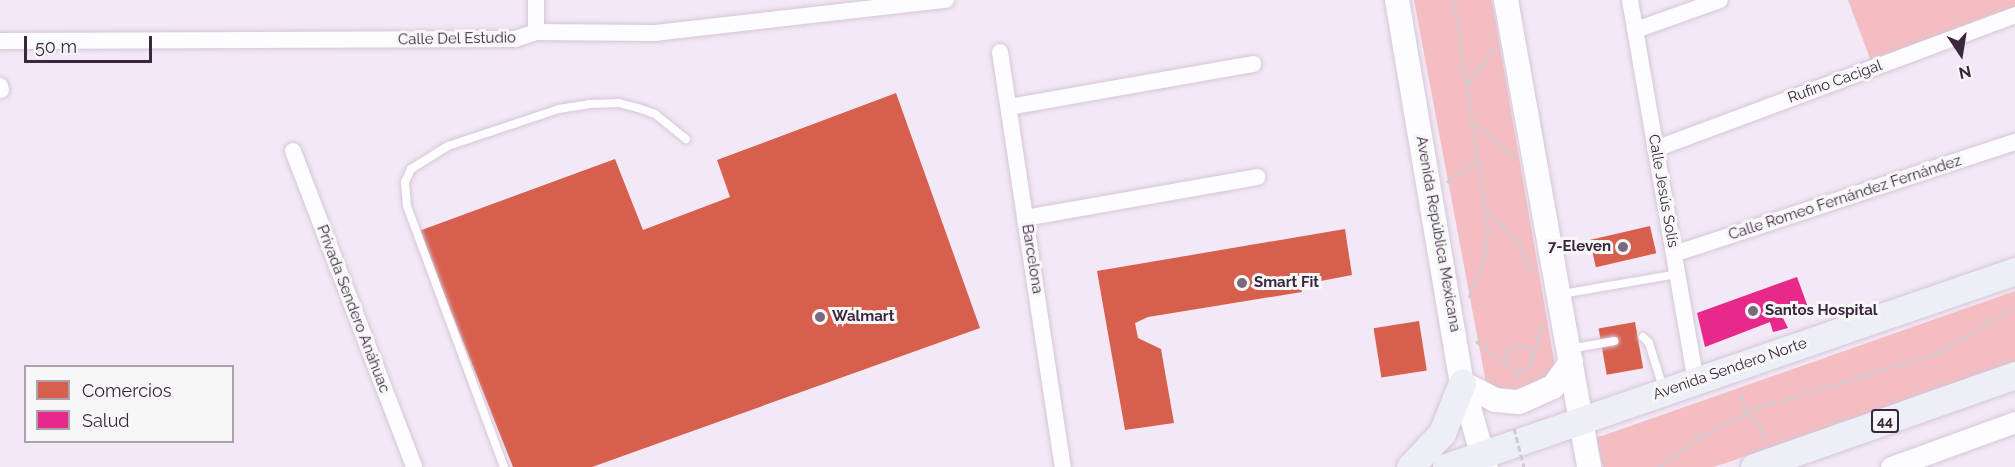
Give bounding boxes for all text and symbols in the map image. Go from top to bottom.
scale bar [27,24,154,62]
north arrow [1931,24,1991,84]
street label: Calle Del Estudio [398,29,516,49]
text: 50 m [35,36,77,57]
street label: Rufino Cacigal [1785,57,1885,107]
text: N [1957,62,1973,83]
street label: Calle Jesús Solís [1644,133,1682,249]
street label: Avenida República Mexicana [1412,135,1464,333]
street label: Calle Romeo Fernández Fernández [1726,152,1964,244]
street label: Privada Sendero Anáhuac [313,222,393,396]
street label: Barcelona [1018,223,1046,295]
place label: 7-Eleven [1548,238,1611,256]
marker: 7-Eleven [1616,240,1630,254]
place label: Smart Fit [1254,274,1319,292]
marker: Smart Fit [1235,276,1249,290]
place label: Santos Hospital [1765,302,1878,320]
marker: Santos Hospital [1746,304,1760,318]
place label: Walmart [832,308,894,326]
marker: Walmart [813,310,827,324]
street label: Avenida Sendero Norte [1651,334,1809,404]
legend [24,365,234,443]
text: Comercios [82,380,171,401]
text: Salud [82,410,130,431]
road number: 44 [1870,410,1900,432]

